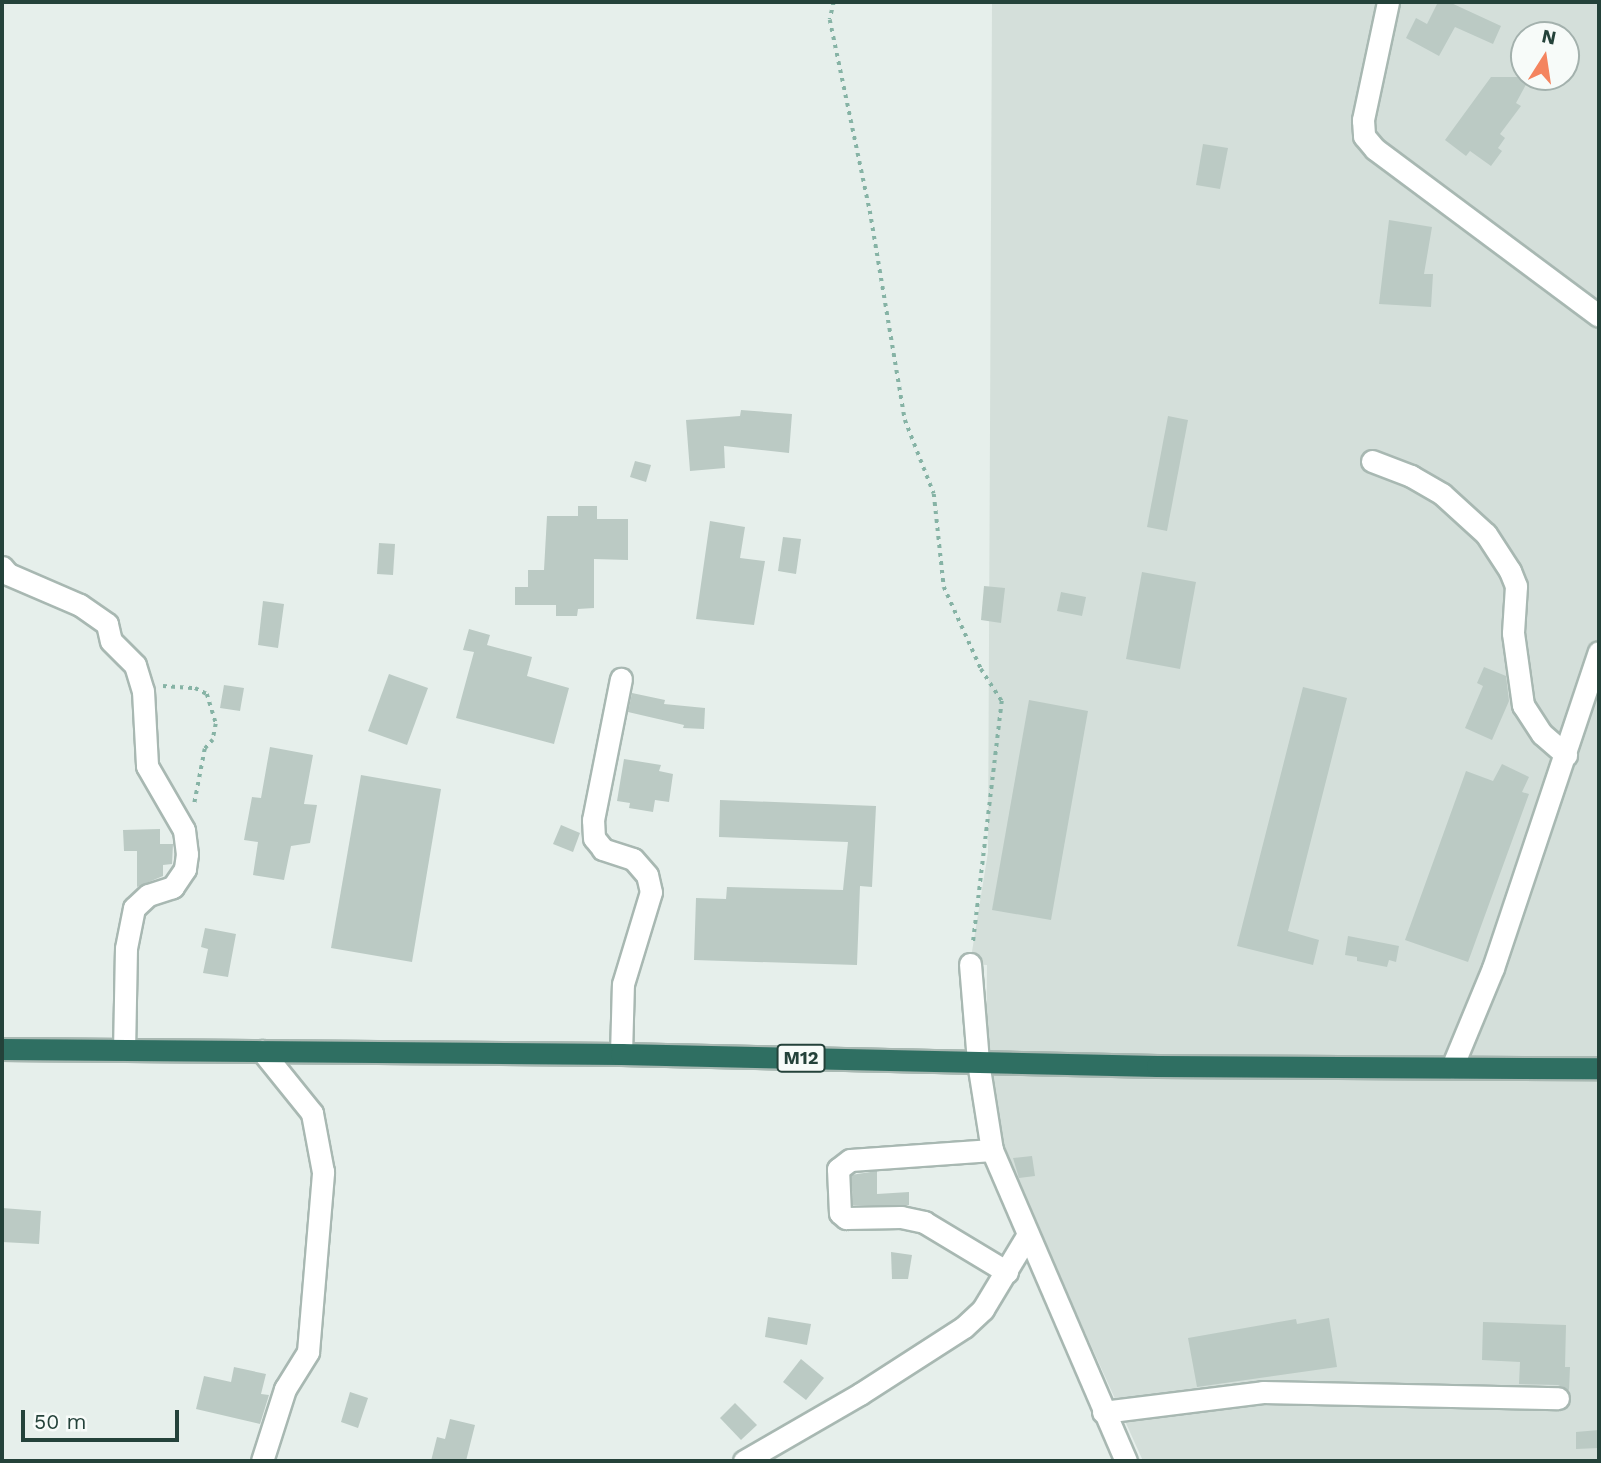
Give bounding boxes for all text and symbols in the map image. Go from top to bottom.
north arrow [1510,21,1580,91]
text: N [1540,24,1558,50]
road number: M12 [776,1044,826,1072]
scale bar [24,1396,182,1440]
text: 50 m [34,1409,86,1434]

